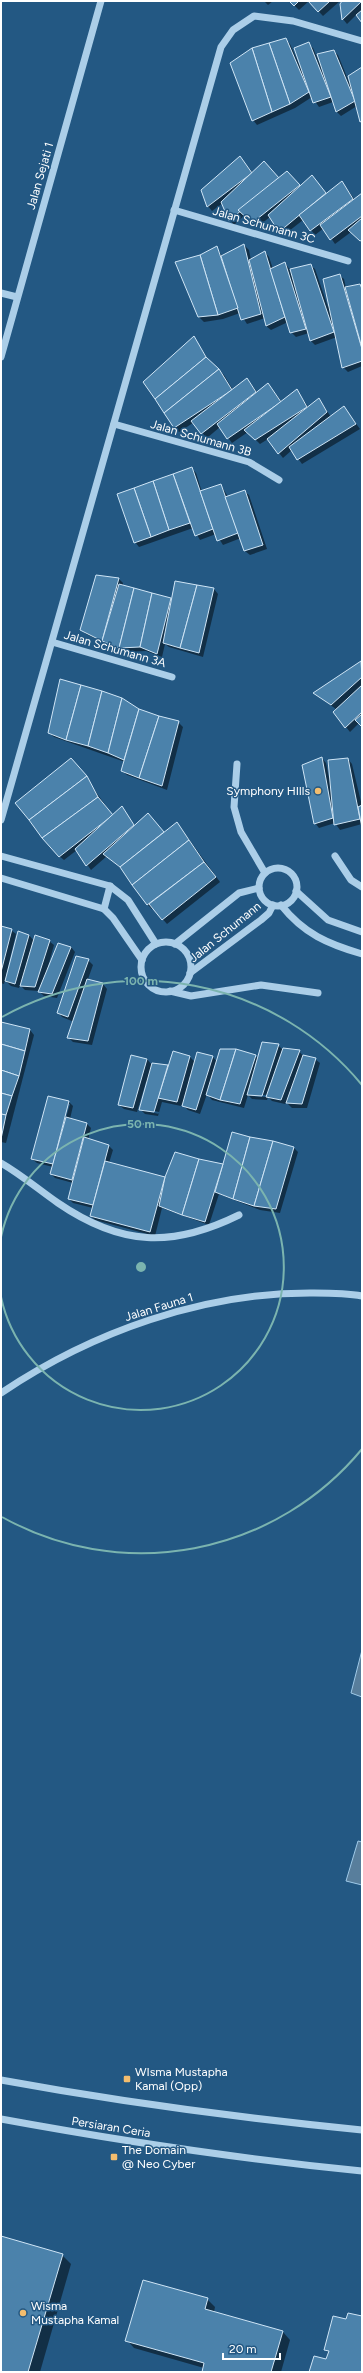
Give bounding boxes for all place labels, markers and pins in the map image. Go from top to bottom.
place label: Symphony HIlls [226,784,310,798]
marker: Symphony HIlls [313,786,323,796]
centre of rings [134,1260,148,1274]
place label: WIsma Mustapha Kamal (Opp) [135,2065,228,2093]
marker: WIsma Mustapha Kamal (Opp) [122,2074,132,2084]
place label: The Domain @ Neo Cyber [122,2143,195,2171]
marker: The Domain @ Neo Cyber [109,2152,119,2162]
place label: Wisma Mustapha Kamal [31,2299,119,2327]
marker: Wisma Mustapha Kamal [18,2308,28,2318]

